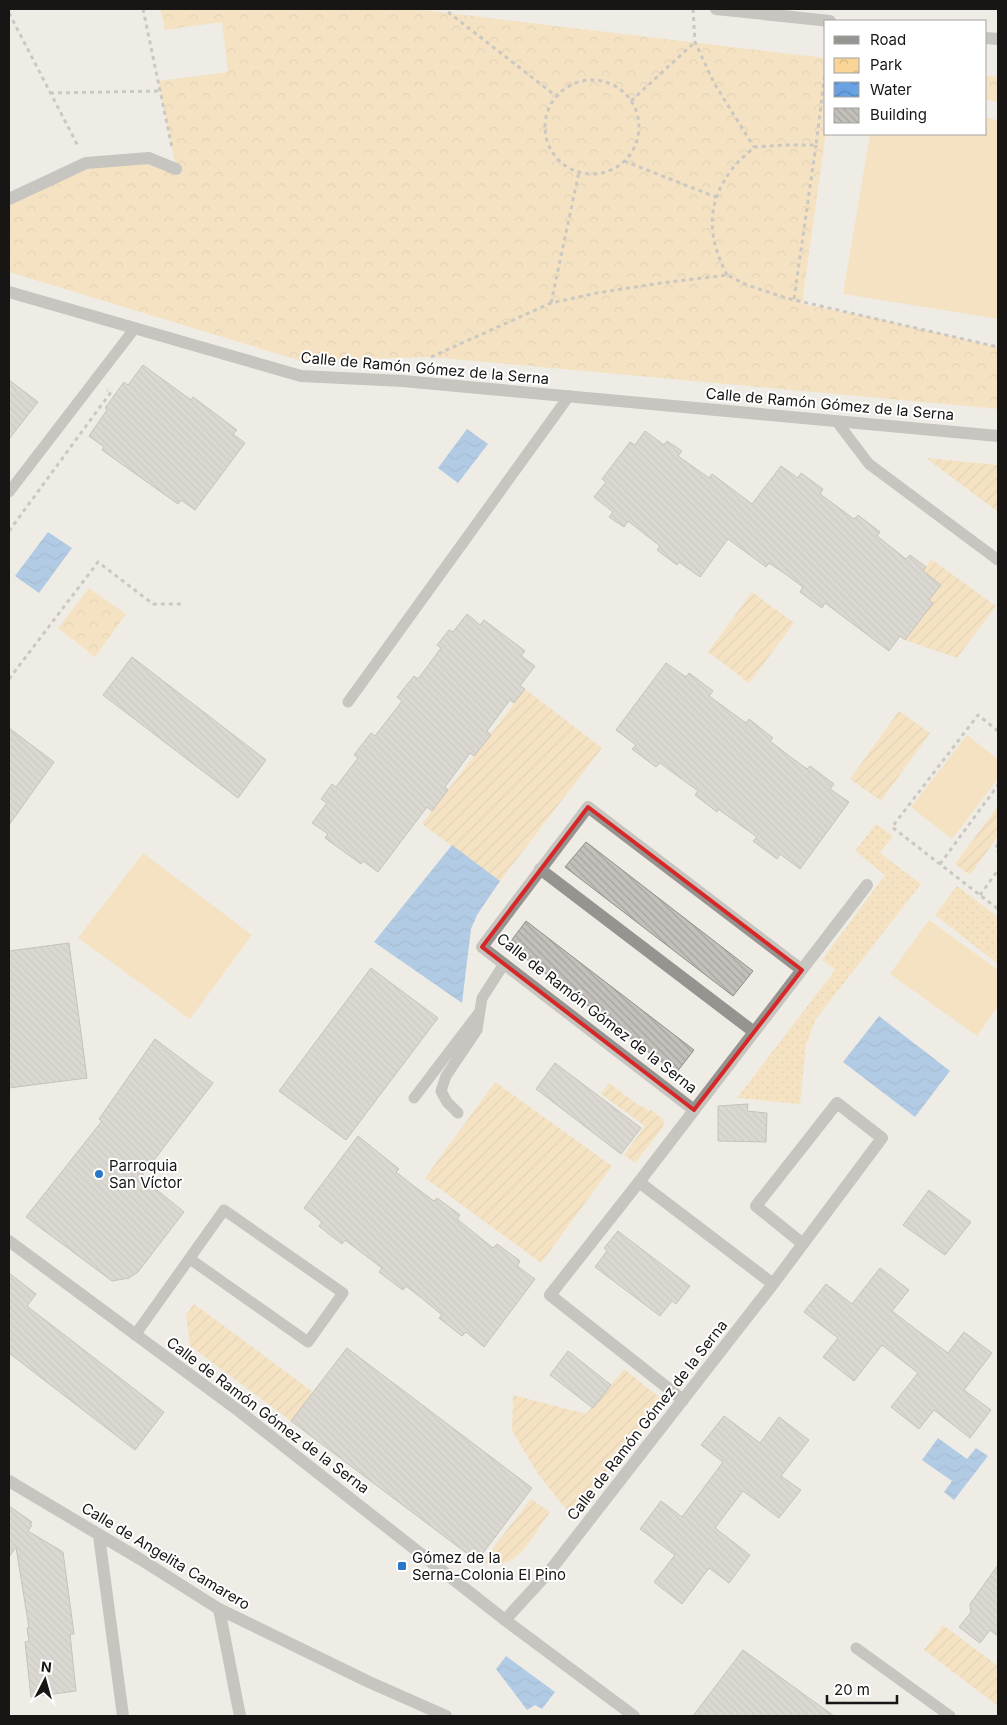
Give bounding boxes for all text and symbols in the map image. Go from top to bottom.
legend [824,20,987,135]
text: Road [870,30,906,49]
text: Park [870,55,903,74]
text: Water [870,80,912,99]
text: Building [870,105,927,124]
street label: Calle de Ramón Gómez de la Serna [300,348,550,388]
street label: Calle de Ramón Gómez de la Serna [705,384,955,424]
street label: Calle de Ramón Gómez de la Serna [493,929,701,1097]
place label: Parroquia San Víctor [109,1156,182,1192]
marker: Parroquia San Víctor [93,1168,105,1180]
street label: Calle de Ramón Gómez de la Serna [563,1316,731,1524]
street label: Calle de Ramón Gómez de la Serna [163,1332,373,1498]
street label: Calle de Angelita Camarero [78,1498,254,1614]
place label: Gómez de la Serna-Colonia El Pino [412,1548,566,1584]
marker: Gómez de la Serna-Colonia El Pino [396,1560,408,1572]
north arrow [20,1655,70,1705]
text: N [40,1658,53,1676]
scale bar [827,1672,897,1704]
text: 20 m [834,1680,870,1699]

